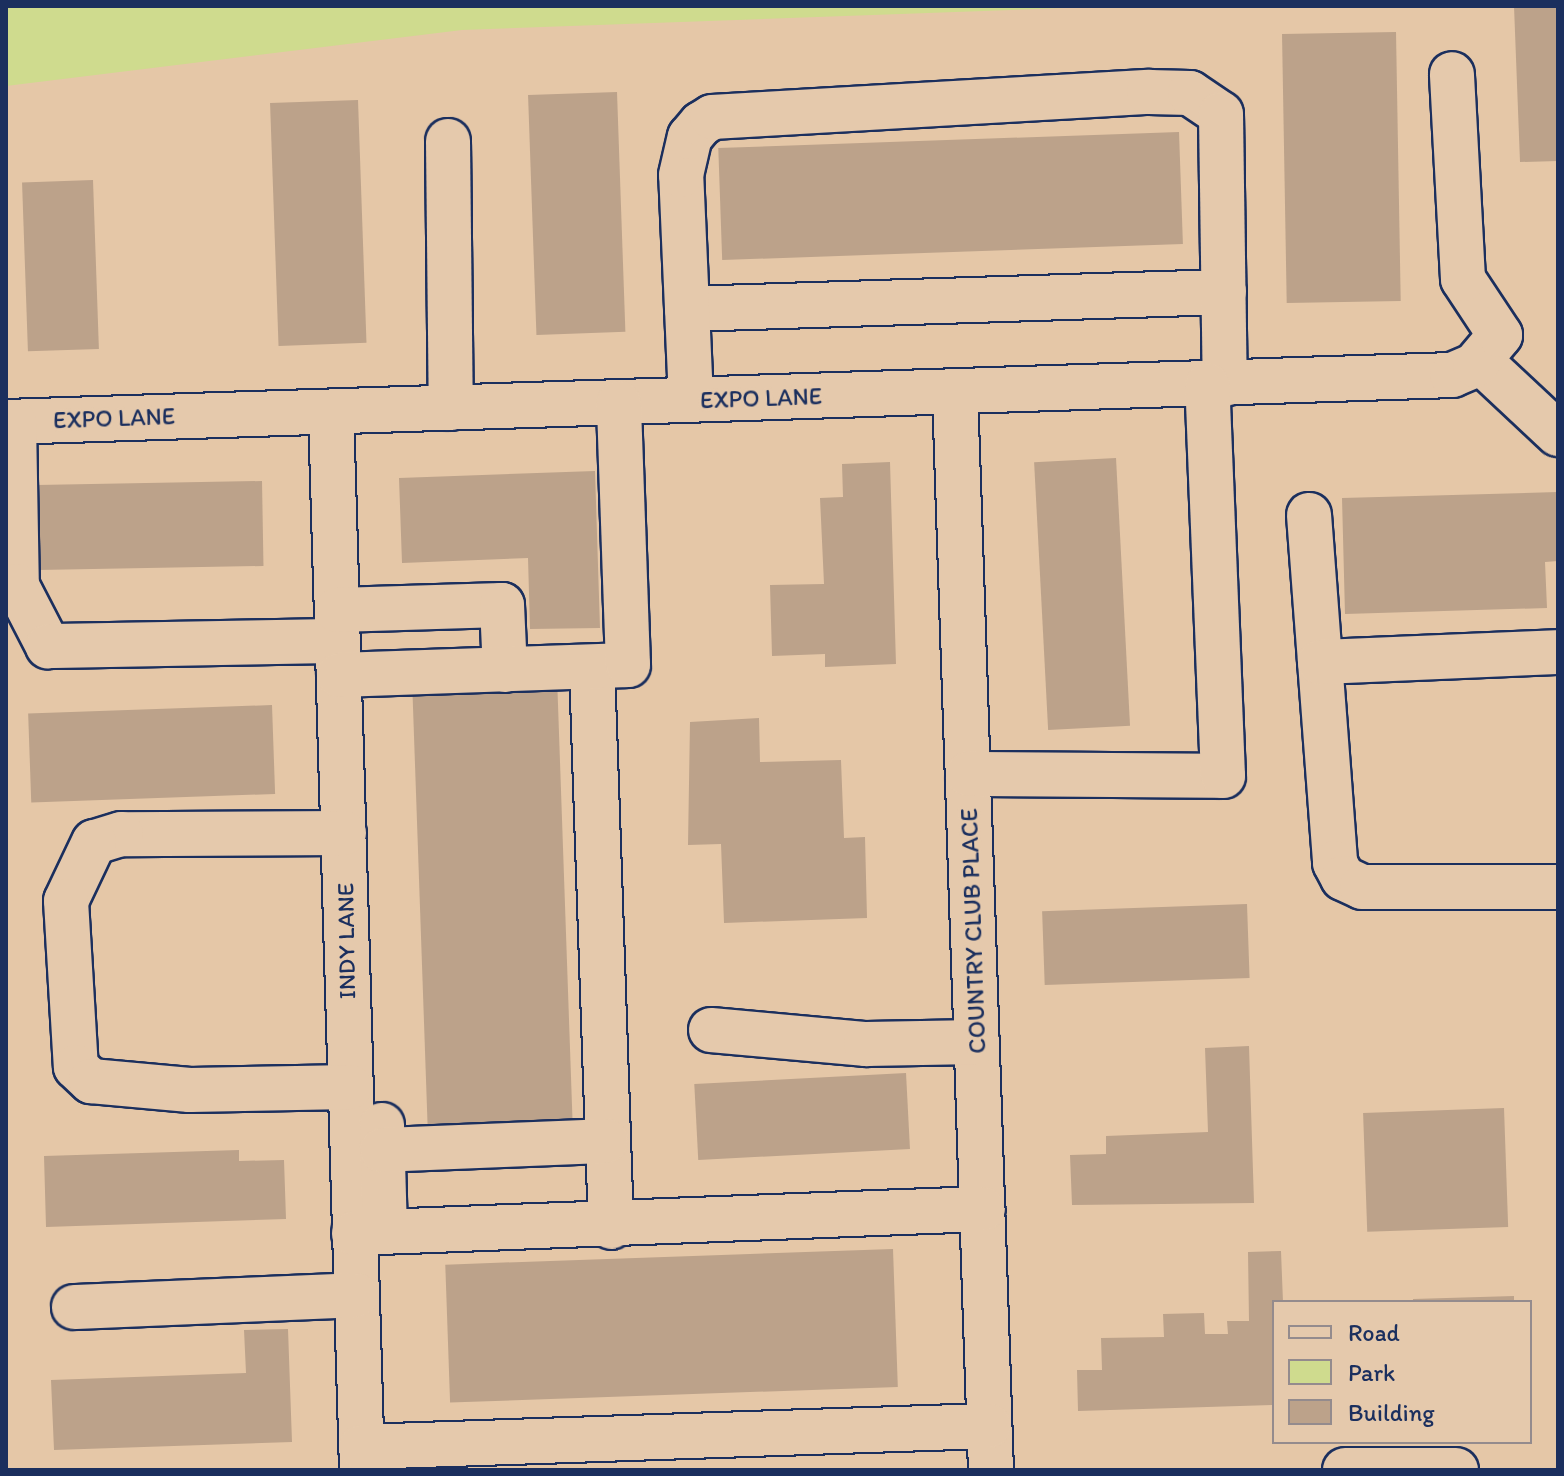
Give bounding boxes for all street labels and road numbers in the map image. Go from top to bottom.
street label: EXPO LANE [699,381,823,415]
street label: EXPO LANE [52,401,176,435]
street label: COUNTRY CLUB PLACE [954,807,992,1055]
street label: INDY LANE [331,882,361,1000]

